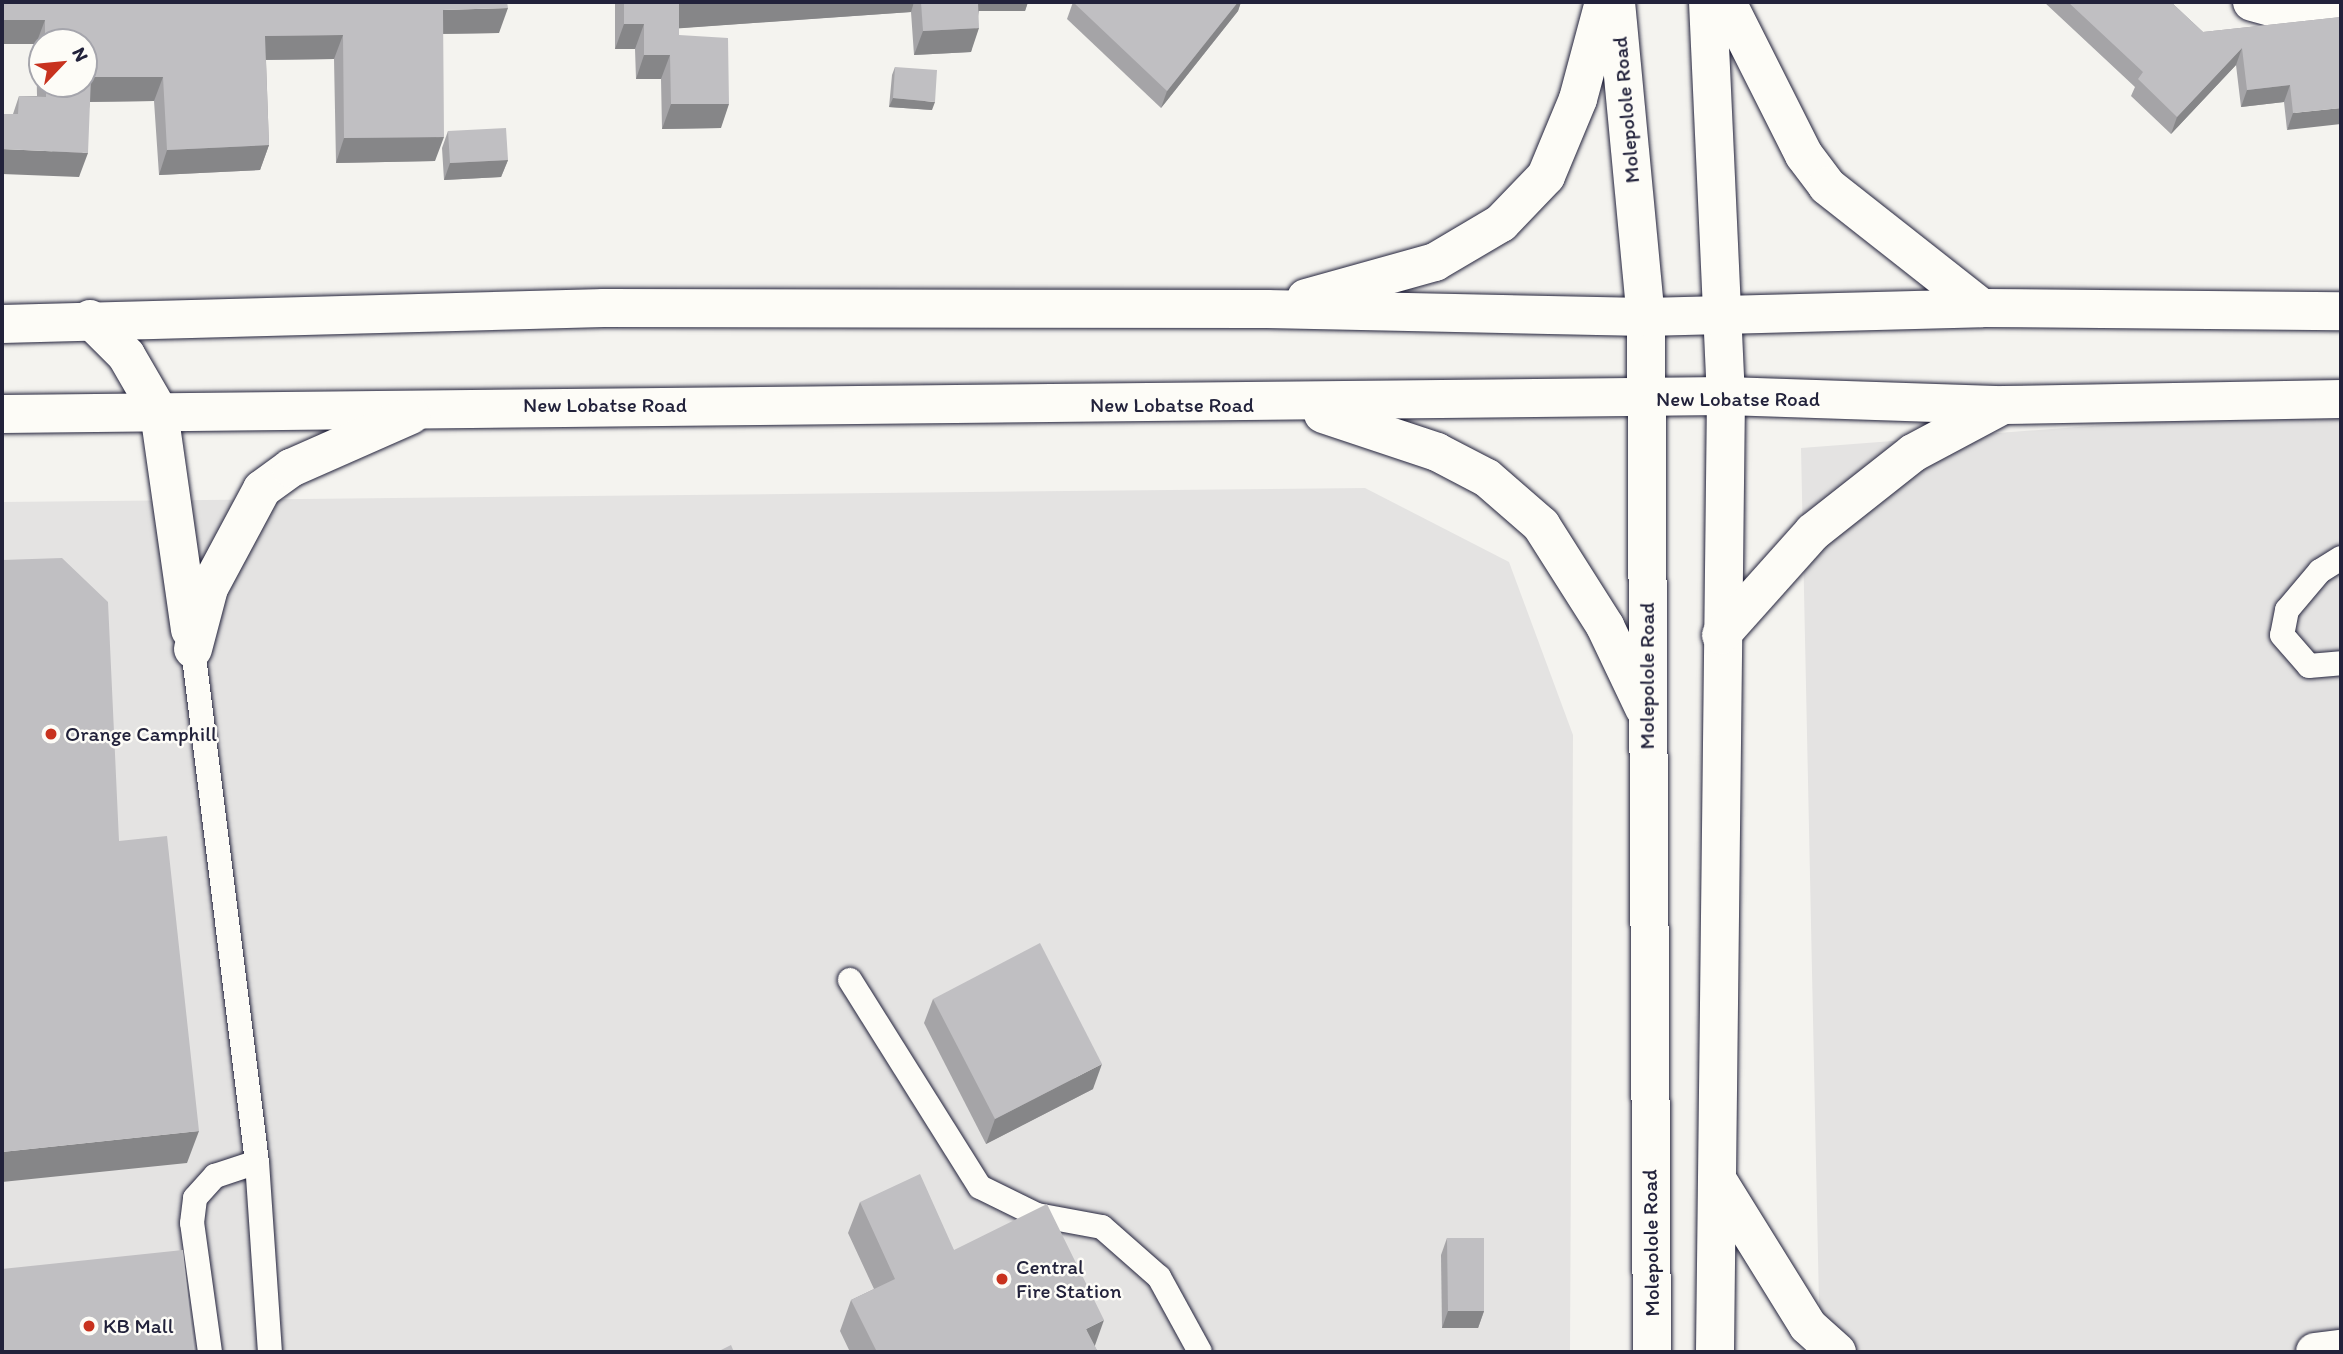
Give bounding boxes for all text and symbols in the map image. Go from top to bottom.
north arrow [28,28,98,98]
street label: Molepolole Road [1607,36,1645,184]
text: N [67,44,94,65]
street label: New Lobatse Road [1656,386,1820,412]
street label: New Lobatse Road [523,392,687,418]
street label: New Lobatse Road [1090,392,1254,418]
street label: Molepolole Road [1634,603,1660,749]
place label: Orange Camphill [65,721,217,747]
marker: Orange Camphill [43,726,59,742]
street label: Molepolole Road [1637,1169,1665,1317]
place label: Central Fire Station [1016,1254,1122,1304]
marker: Central Fire Station [994,1271,1010,1287]
place label: KB Mall [103,1313,174,1339]
marker: KB Mall [81,1318,97,1334]

